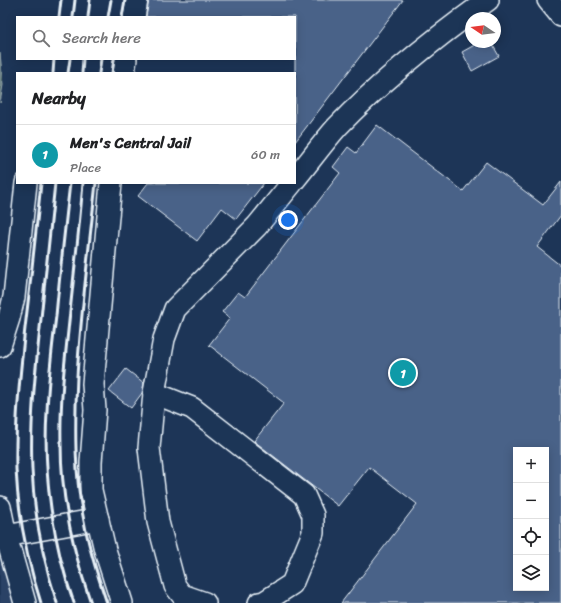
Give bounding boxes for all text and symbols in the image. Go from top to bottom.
north arrow [465,12,501,48]
search box [16,16,296,60]
text: Search here [62,25,141,51]
icon: search [30,27,52,49]
text: Nearby [32,83,86,113]
text: Men's Central Jail [70,130,191,156]
text: 1 [42,143,48,166]
text: 60 m [251,143,280,166]
text: Place [70,156,101,179]
your location [278,210,298,230]
pin: 1 [390,358,416,388]
map controls [513,447,549,591]
button: + [513,447,549,483]
button: − [513,483,549,519]
button: locate [513,519,549,555]
button: layers [513,555,549,591]

